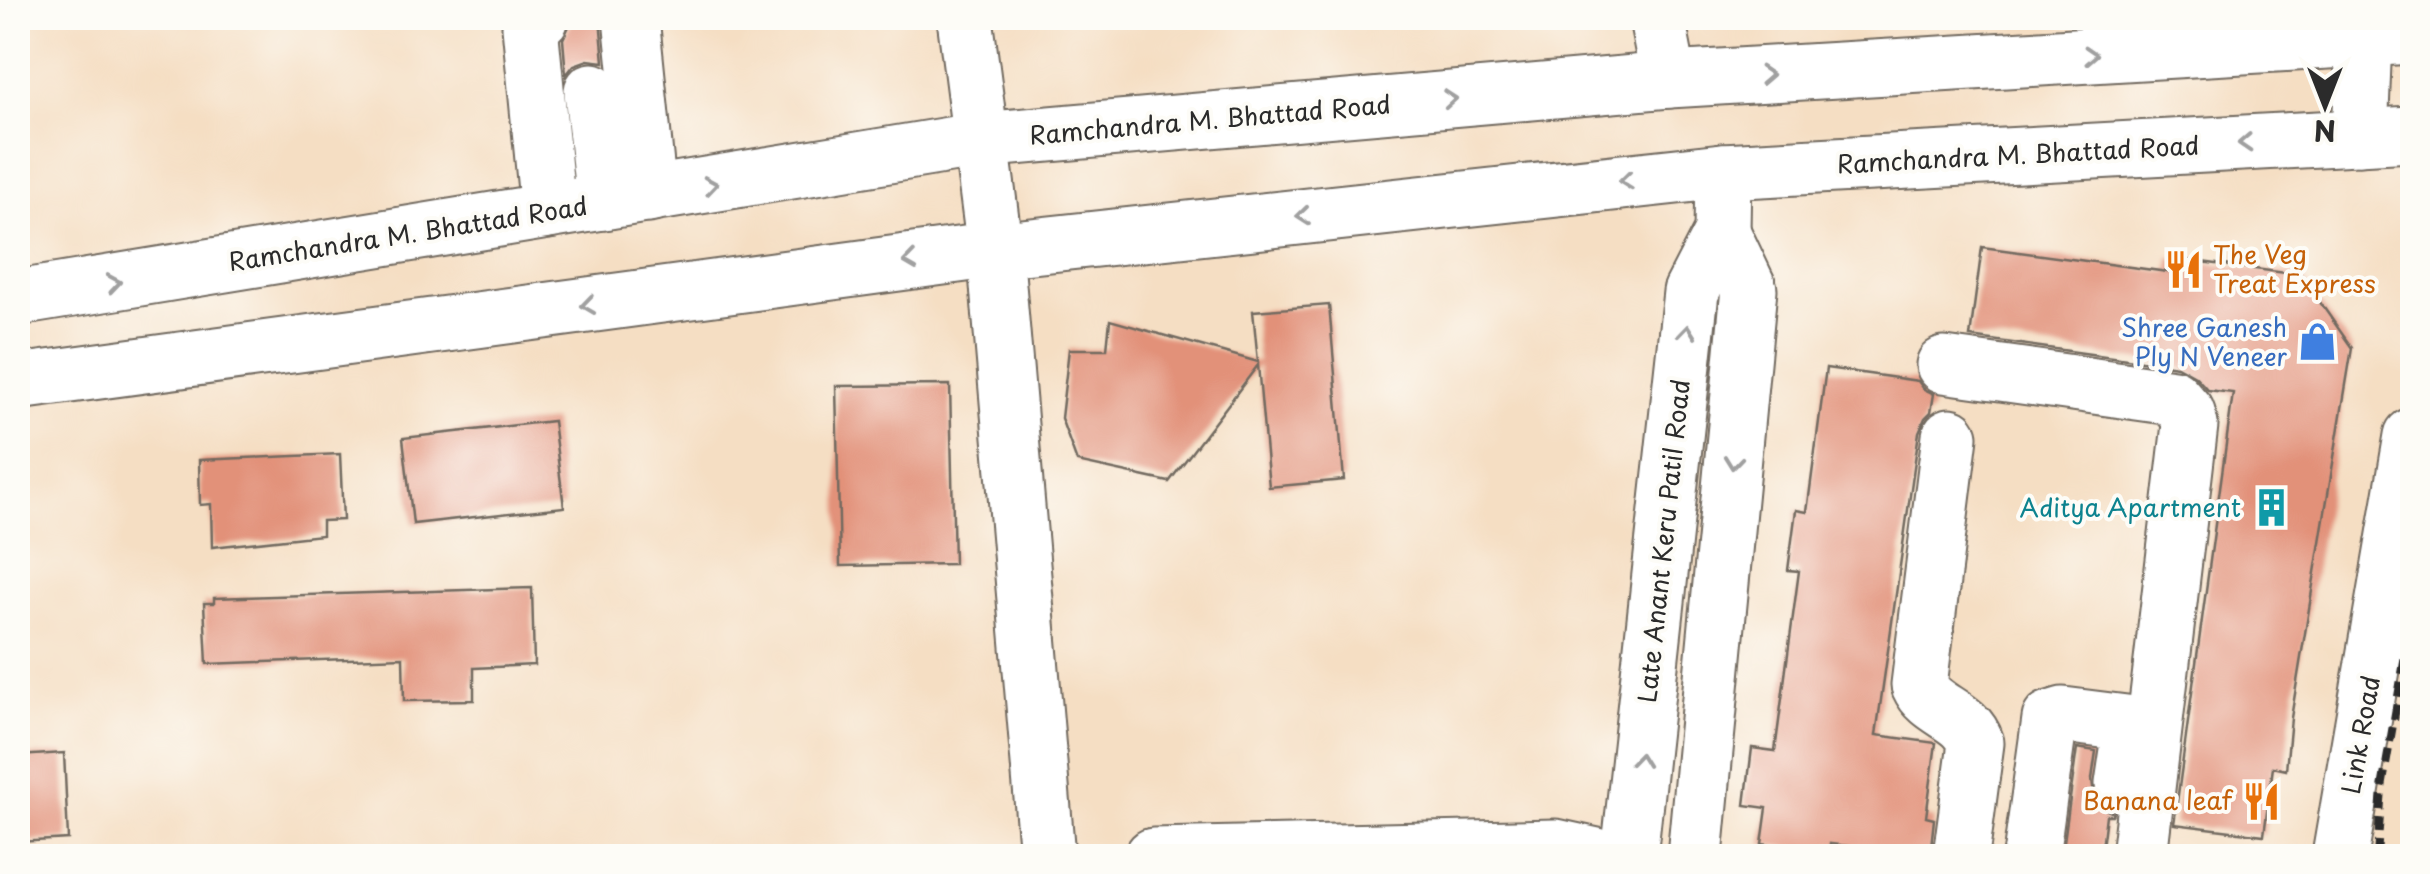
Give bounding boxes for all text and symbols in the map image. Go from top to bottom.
one-way arrow [2083,45,2099,66]
north arrow [2275,55,2375,155]
one-way arrow [1759,65,1775,86]
street label: Ramchandra M. Bhattad Road [1027,84,1392,154]
one-way arrow [1443,89,1459,111]
text: N [2314,110,2336,153]
street label: Ramchandra M. Bhattad Road [1836,126,2200,182]
one-way arrow [2237,132,2253,153]
one-way arrow [1617,170,1633,191]
one-way arrow [702,175,719,196]
street label: Ramchandra M. Bhattad Road [226,186,590,280]
one-way arrow [1294,205,1310,226]
place label: The Veg Treat Express [2213,235,2376,302]
restaurant icon: The Veg Treat Express [2162,248,2204,290]
one-way arrow [902,250,919,271]
one-way arrow [105,273,122,294]
one-way arrow [580,293,596,314]
place label: Shree Ganesh Ply N Veneer [2121,308,2287,375]
shop icon: Shree Ganesh Ply N Veneer [2296,321,2338,363]
one-way arrow [1676,324,1697,340]
street label: Late Anant Keru Patil Road [1627,377,1699,704]
one-way arrow [1722,455,1744,471]
building icon: Aditya Apartment [2250,487,2292,529]
place label: Aditya Apartment [2020,488,2241,526]
street label: Link Road [2331,672,2389,797]
one-way arrow [1629,751,1650,767]
restaurant icon: Banana leaf [2241,780,2283,822]
place label: Banana leaf [2083,781,2234,819]

